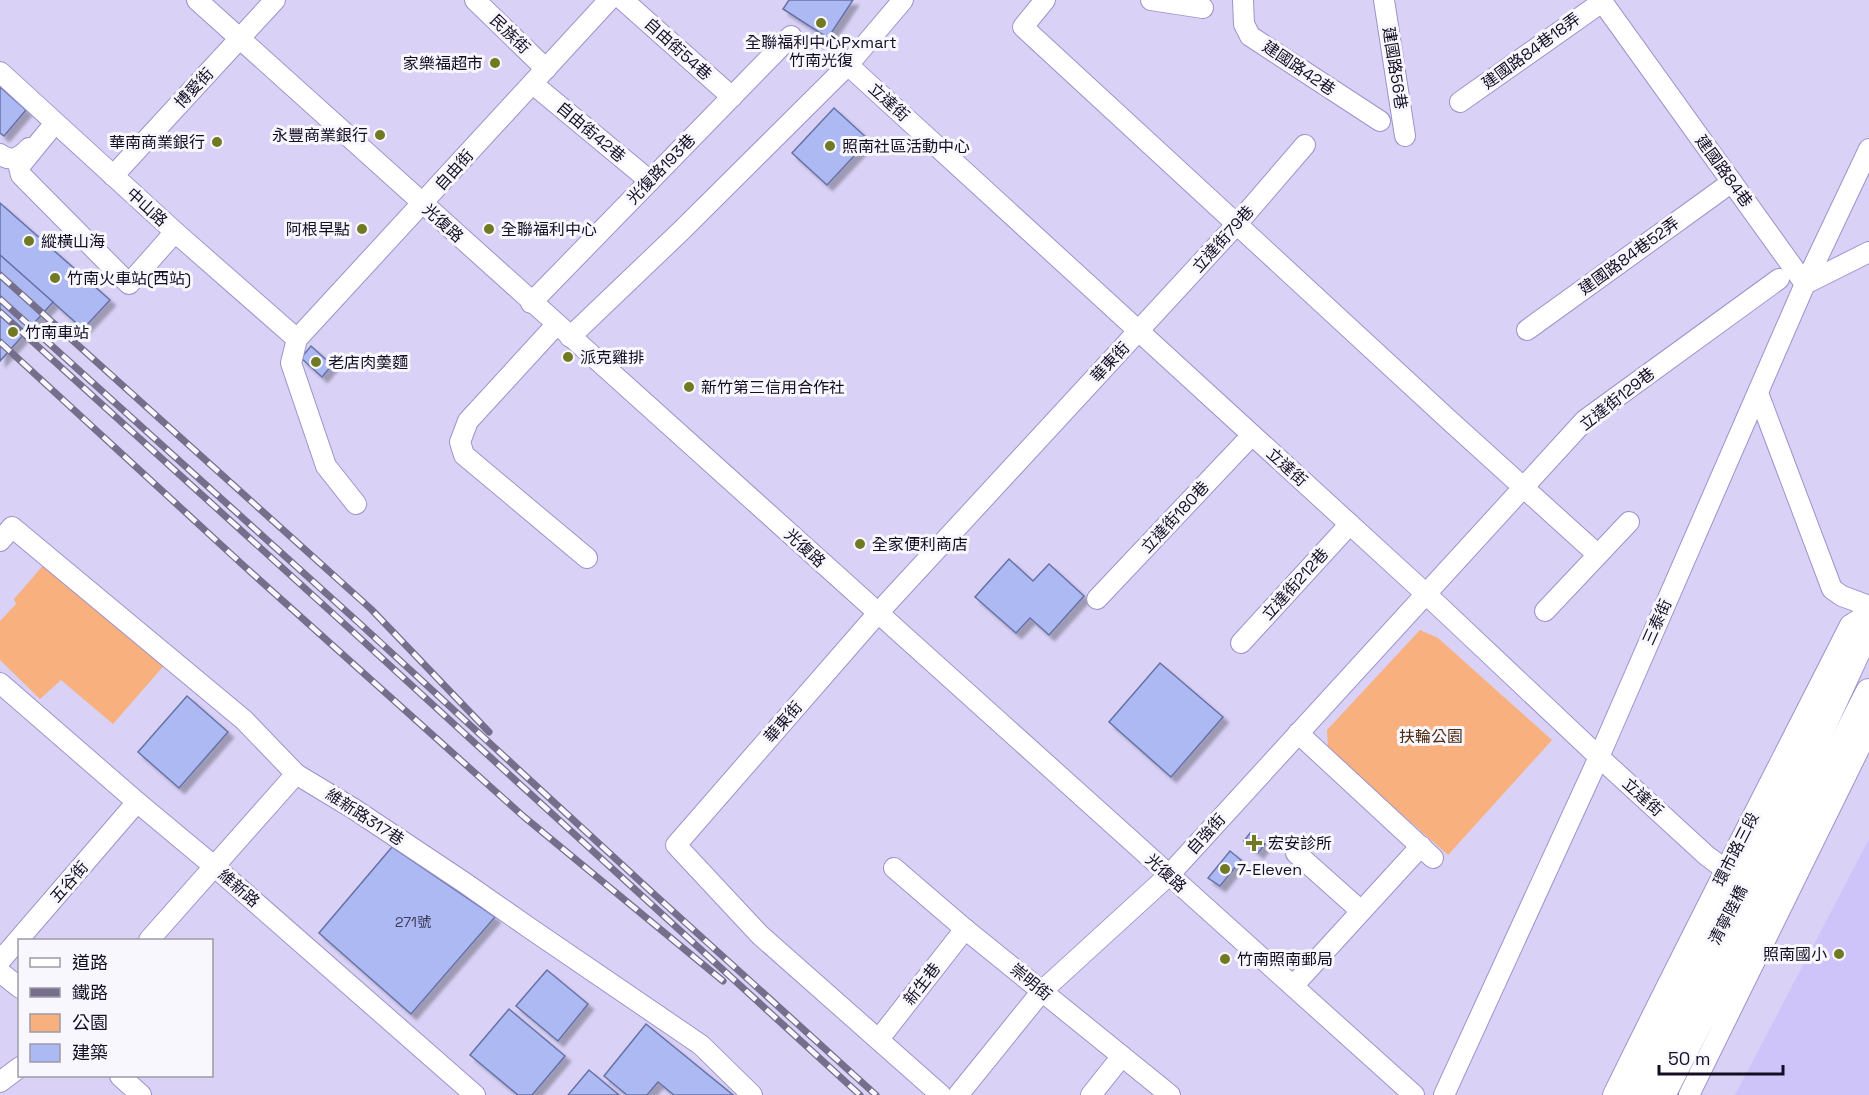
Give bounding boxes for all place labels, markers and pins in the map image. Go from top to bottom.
marker: 全聯福利中心Pxmart 竹南光復 [814,16,828,30]
place label: 全聯福利中心Pxmart 竹南光復 [745,32,897,71]
place label: 家樂福超市 [403,53,483,74]
marker: 家樂福超市 [488,56,502,70]
place label: 永豐商業銀行 [272,125,368,146]
marker: 永豐商業銀行 [373,128,387,142]
place label: 華南商業銀行 [109,132,205,153]
marker: 華南商業銀行 [210,135,224,149]
place label: 照南社區活動中心 [842,136,970,157]
marker: 照南社區活動中心 [823,139,837,153]
place label: 阿根早點 [286,219,350,240]
place label: 全聯福利中心 [501,219,597,240]
marker: 阿根早點 [355,222,369,236]
marker: 全聯福利中心 [482,222,496,236]
place label: 縱橫山海 [41,231,105,252]
marker: 縱橫山海 [22,234,36,248]
place label: 竹南火車站(西站) [67,268,191,289]
marker: 竹南火車站(西站) [48,271,62,285]
place label: 竹南車站 [25,322,89,343]
marker: 竹南車站 [6,325,20,339]
place label: 派克雞排 [580,347,644,368]
marker: 派克雞排 [561,350,575,364]
place label: 老店肉羮麵 [328,352,408,373]
marker: 老店肉羮麵 [309,355,323,369]
place label: 新竹第三信用合作社 [701,377,845,398]
marker: 新竹第三信用合作社 [682,380,696,394]
place label: 全家便利商店 [872,534,968,555]
marker: 全家便利商店 [853,537,867,551]
place label: 宏安診所 [1268,833,1332,854]
marker: 宏安診所 [1245,834,1263,852]
place label: 7-Eleven [1237,859,1302,880]
marker: 7-Eleven [1218,862,1232,876]
place label: 照南國小 [1763,944,1827,965]
marker: 照南國小 [1832,947,1846,961]
place label: 竹南照南郵局 [1237,949,1333,970]
marker: 竹南照南郵局 [1218,952,1232,966]

